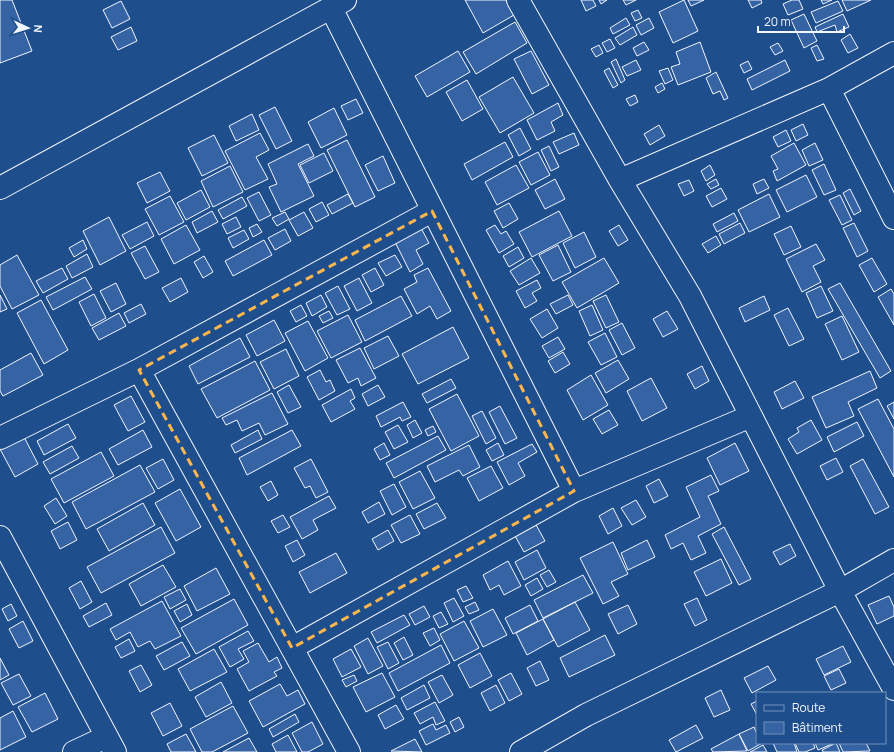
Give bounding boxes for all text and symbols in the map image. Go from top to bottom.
north arrow [8,8,48,48]
scale bar [758,8,844,34]
text: 20 m [764,13,791,30]
text: N [31,24,46,33]
legend [756,692,886,744]
text: Route [792,699,825,716]
text: Bâtiment [792,719,843,736]

